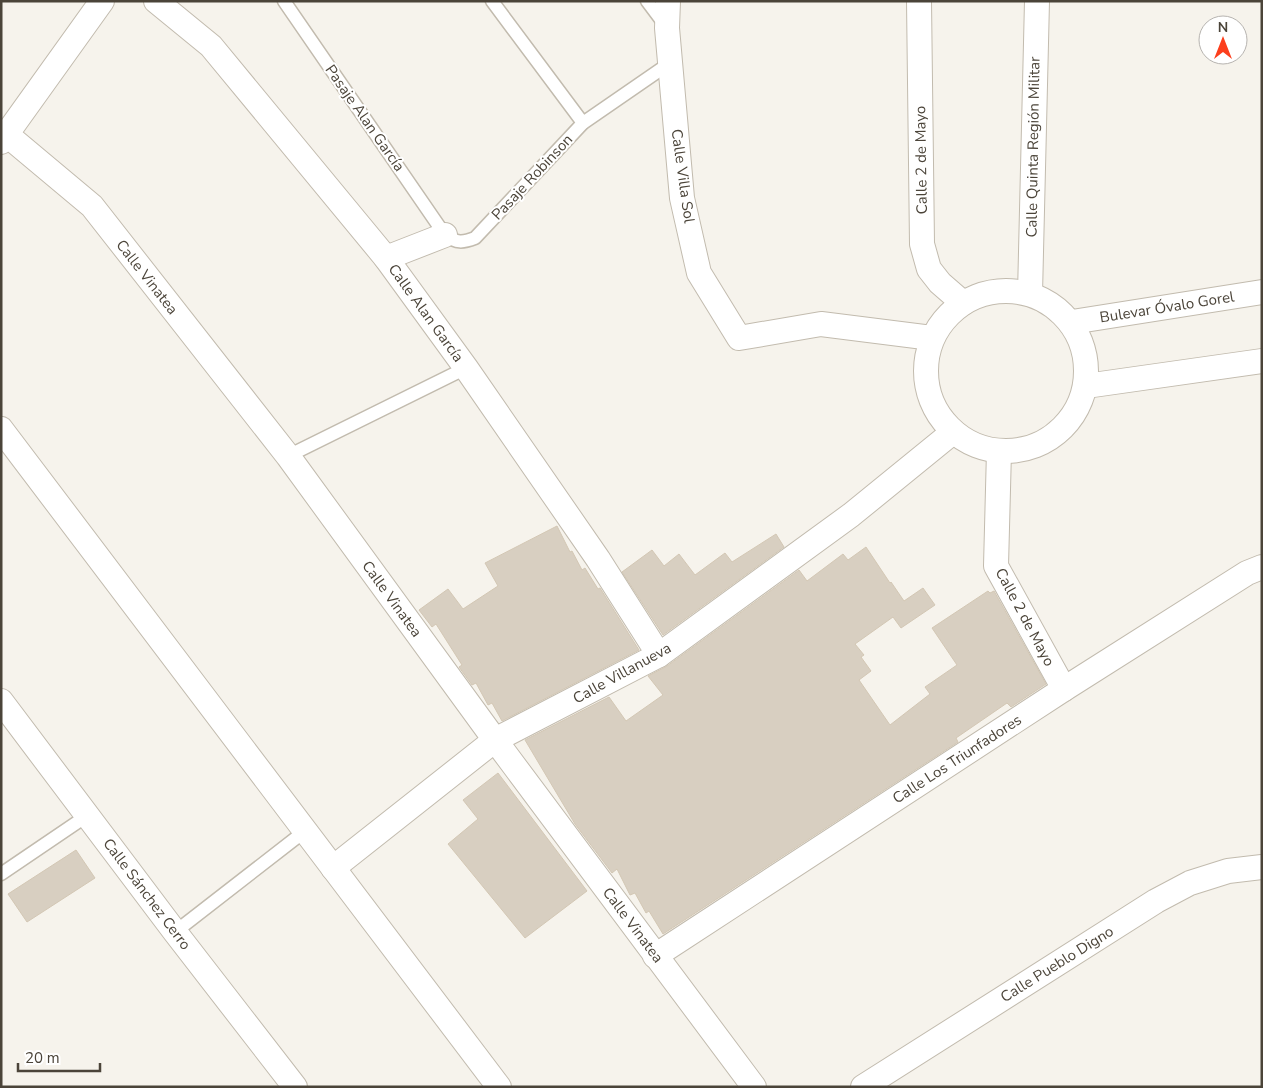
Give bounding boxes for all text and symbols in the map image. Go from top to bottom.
north arrow [1198,15,1248,65]
text: N [1218,18,1228,37]
street label: Calle Quinta Región Militar [1021,56,1045,238]
street label: Pasaje Alan García [321,61,409,175]
street label: Calle 2 de Mayo [910,106,932,214]
street label: Calle Villa Sol [666,128,700,225]
street label: Pasaje Robinson [487,130,577,224]
street label: Calle Vinatea [111,235,183,319]
street label: Calle Alan García [384,260,468,366]
street label: Bulevar Óvalo Gorel [1098,285,1236,328]
street label: Calle Vinatea [358,557,426,641]
street label: Calle 2 de Mayo [991,564,1059,670]
street label: Calle Villanueva [569,638,675,708]
street label: Calle Los Triunfadores [889,710,1025,808]
street label: Calle Sánchez Cerro [98,834,196,954]
street label: Calle Vinatea [598,883,668,967]
street label: Calle Pueblo Digno [997,921,1117,1007]
scale bar [18,1040,100,1072]
text: 20 m [25,1048,60,1068]

